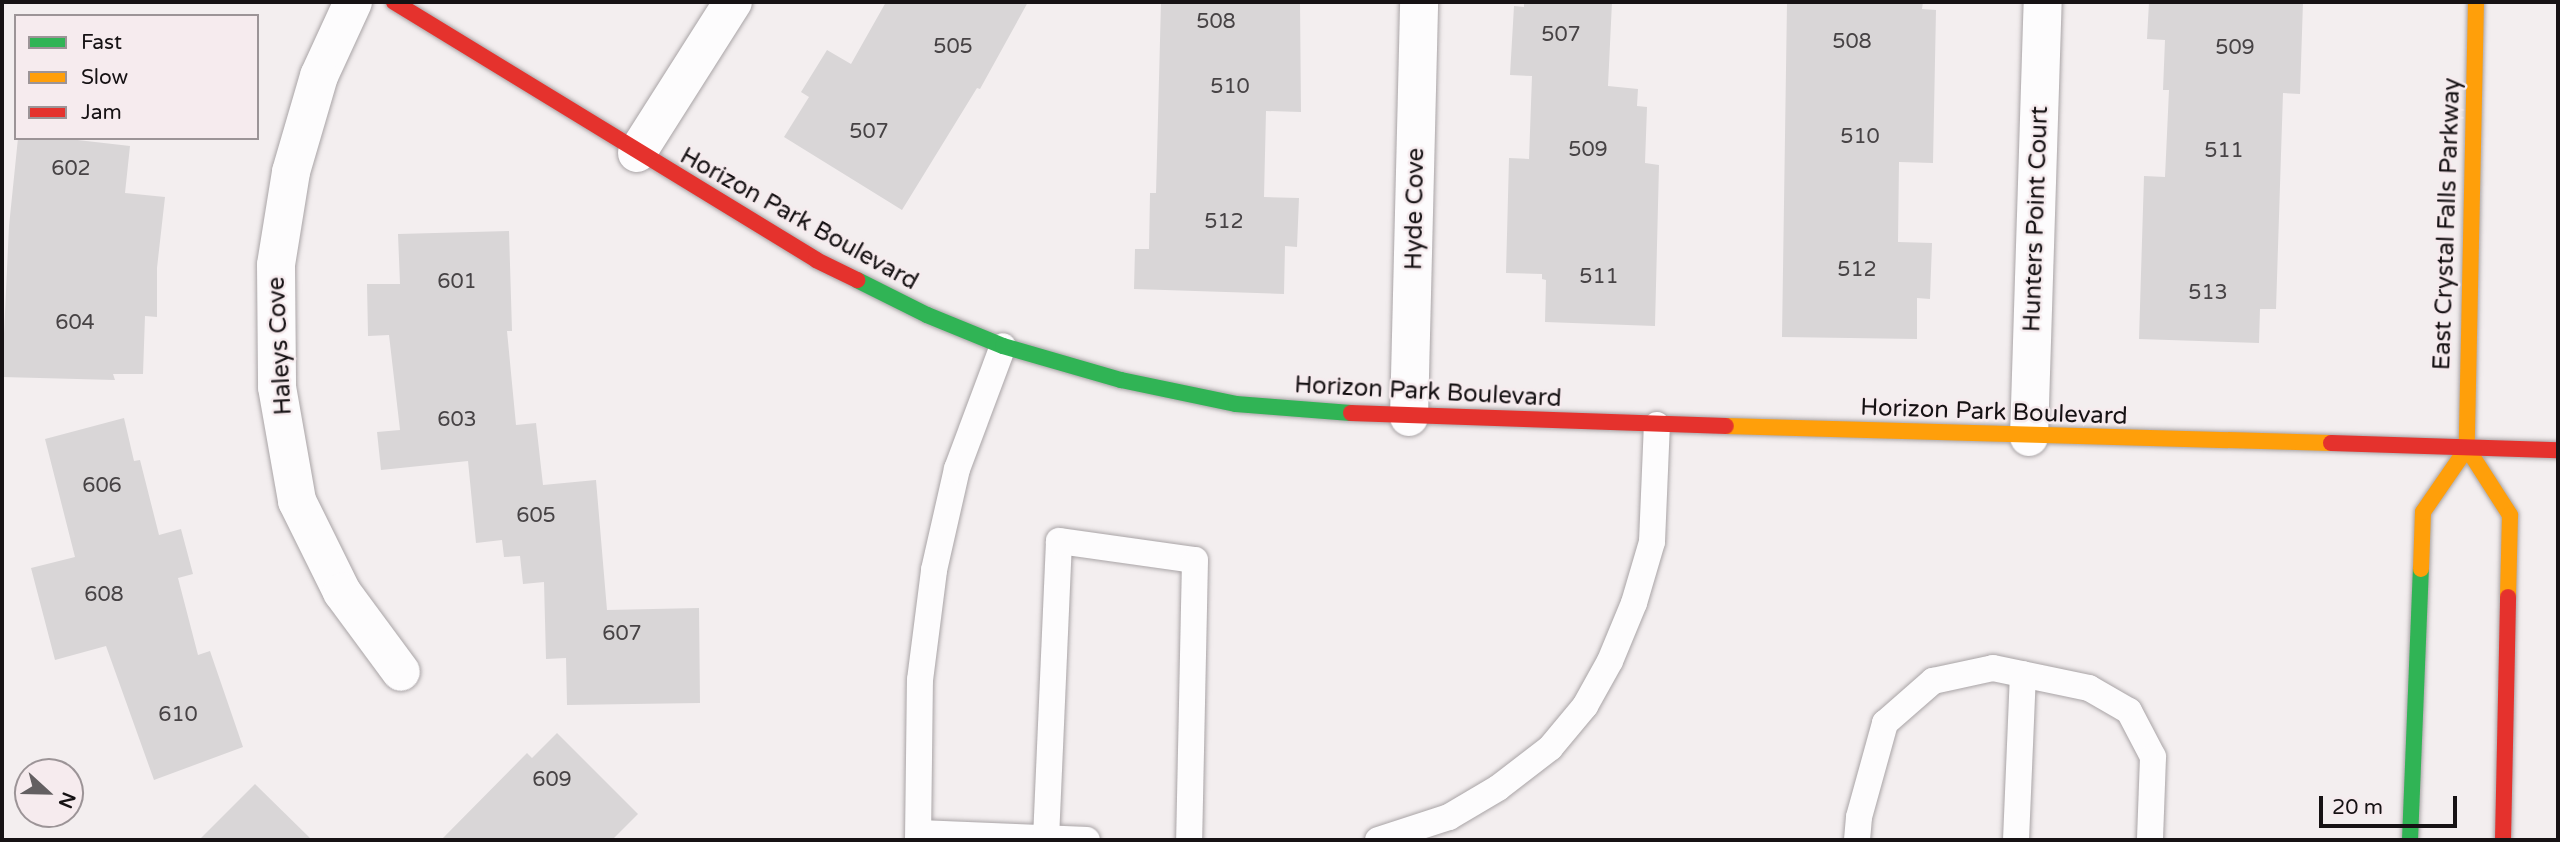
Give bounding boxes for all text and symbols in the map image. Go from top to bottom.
house number: 508 [1196,9,1236,35]
legend [14,14,259,140]
house number: 507 [1541,22,1581,48]
house number: 508 [1832,29,1872,55]
text: Fast [81,30,122,55]
house number: 505 [933,34,973,60]
house number: 509 [2215,35,2255,61]
text: Slow [81,65,128,90]
house number: 510 [1210,74,1250,100]
street label: East Crystal Falls Parkway [2428,77,2466,371]
text: Jam [81,100,122,125]
street label: Hunters Point Court [2018,105,2054,333]
house number: 507 [849,119,889,145]
house number: 510 [1840,124,1880,150]
house number: 509 [1568,137,1608,163]
house number: 511 [2204,138,2244,164]
street label: Horizon Park Boulevard [675,142,923,296]
street label: Hyde Cove [1400,148,1430,270]
house number: 602 [51,156,91,182]
house number: 512 [1204,209,1244,235]
house number: 512 [1837,257,1877,283]
house number: 511 [1579,264,1619,290]
house number: 601 [437,269,477,295]
street label: Haleys Cove [262,276,298,416]
house number: 513 [2188,280,2228,306]
house number: 604 [55,310,95,336]
street label: Horizon Park Boulevard [1294,371,1562,413]
street label: Horizon Park Boulevard [1860,393,2128,431]
house number: 603 [437,407,477,433]
house number: 606 [82,473,122,499]
house number: 605 [516,503,556,529]
house number: 608 [84,582,124,608]
house number: 607 [602,621,642,647]
house number: 610 [158,702,198,728]
north arrow [14,758,84,828]
house number: 609 [532,767,572,793]
scale bar [2322,782,2460,826]
text: N [54,789,80,811]
text: 20 m [2332,795,2383,820]

